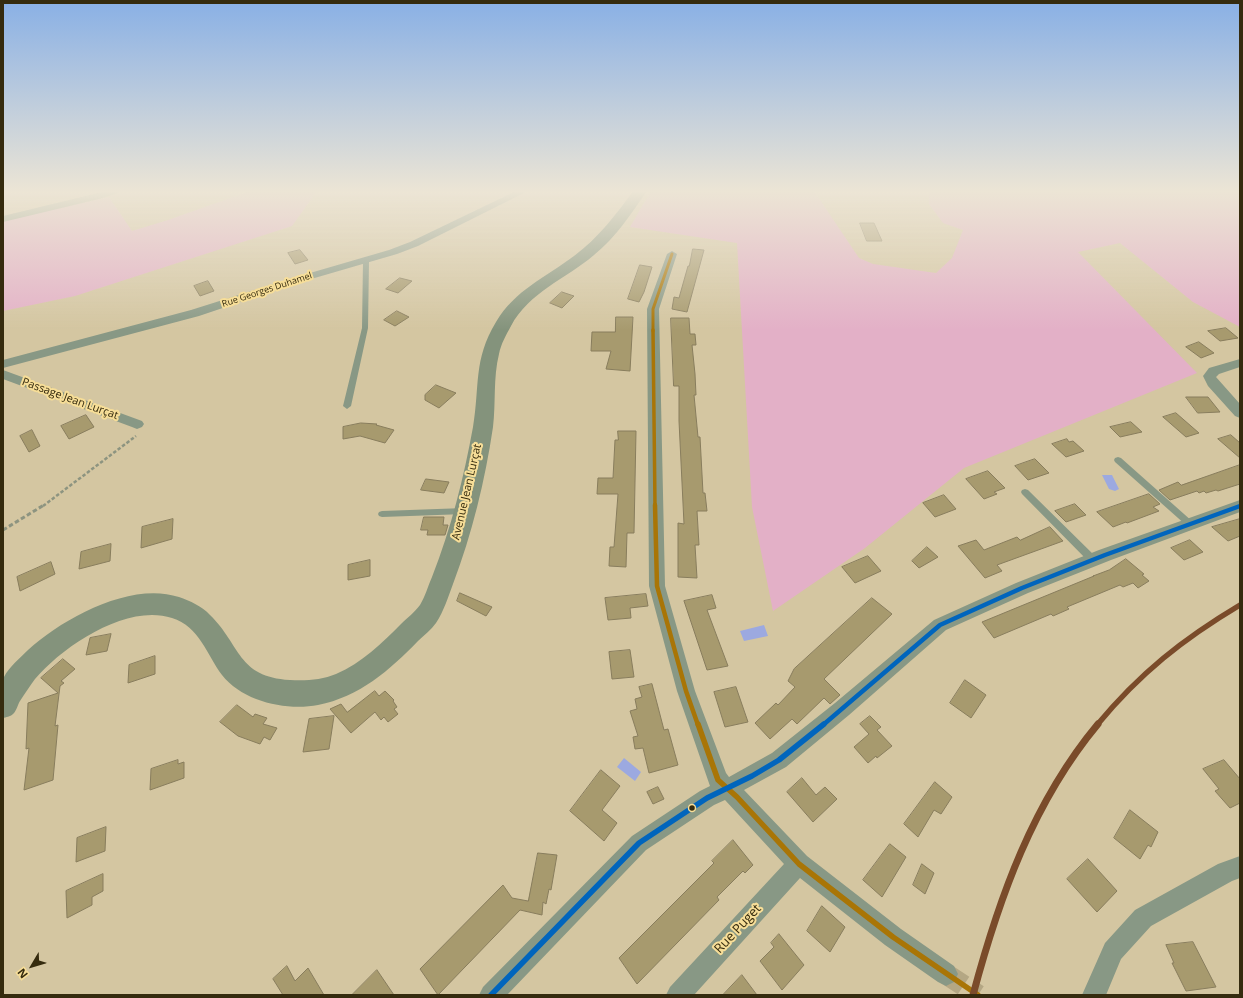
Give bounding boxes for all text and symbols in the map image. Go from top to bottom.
street label: Rue Georges Duhamel [221,270,313,310]
street label: Passage Jean Lurçat [20,375,120,423]
street label: Avenue Jean Lurçat [450,443,484,541]
unlabelled marker [687,803,697,813]
street label: Rue Puget [711,901,765,957]
north arrow [12,946,52,986]
text: N [13,966,31,982]

